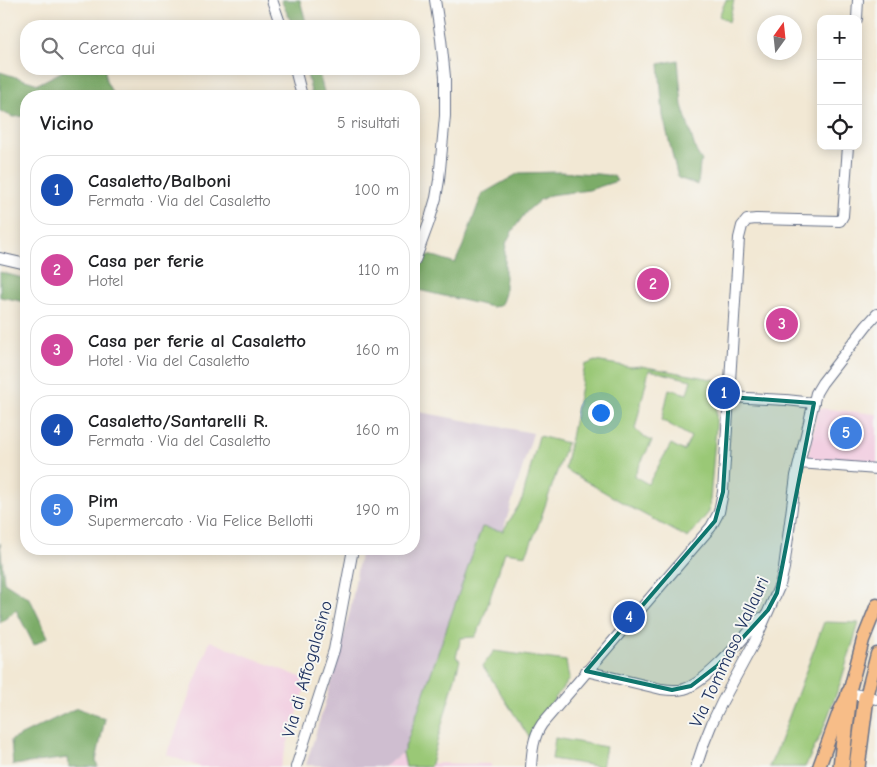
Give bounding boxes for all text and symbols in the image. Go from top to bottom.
north arrow [757,15,802,60]
map controls [817,15,862,150]
button: + [817,15,862,60]
search box [20,20,420,75]
icon: search [38,34,66,62]
text: Cerca qui [78,37,155,59]
button: − [817,60,862,105]
button: locate [817,105,862,150]
text: Vicino [40,111,94,135]
text: 5 risultati [337,114,400,132]
text: Casaletto/Balboni [88,170,231,192]
text: 1 [54,181,60,199]
text: 100 m [355,181,399,199]
text: Fermata · Via del Casaletto [88,192,271,210]
text: Casa per ferie [88,250,204,272]
text: 2 [53,261,61,279]
text: 110 m [358,261,399,279]
pin: 2 [637,265,669,303]
text: Hotel [88,272,124,290]
pin: 3 [766,305,798,343]
text: Casa per ferie al Casaletto [88,330,306,352]
text: 3 [53,341,61,359]
text: 160 m [356,341,399,359]
text: Hotel · Via del Casaletto [88,352,250,370]
pin: 1 [708,374,740,412]
your location [588,400,614,426]
text: Casaletto/Santarelli R. [88,410,268,432]
pin: 5 [830,414,862,452]
text: 4 [53,421,61,439]
text: 160 m [356,421,399,439]
text: Fermata · Via del Casaletto [88,432,271,450]
text: Pim [88,490,118,512]
text: 5 [53,501,61,519]
text: 190 m [356,501,399,519]
text: Supermercato · Via Felice Bellotti [88,512,313,530]
street label: Via Tommaso Vallauri [685,574,774,731]
street label: Via di Affogalasino [278,598,337,740]
pin: 4 [613,598,645,636]

